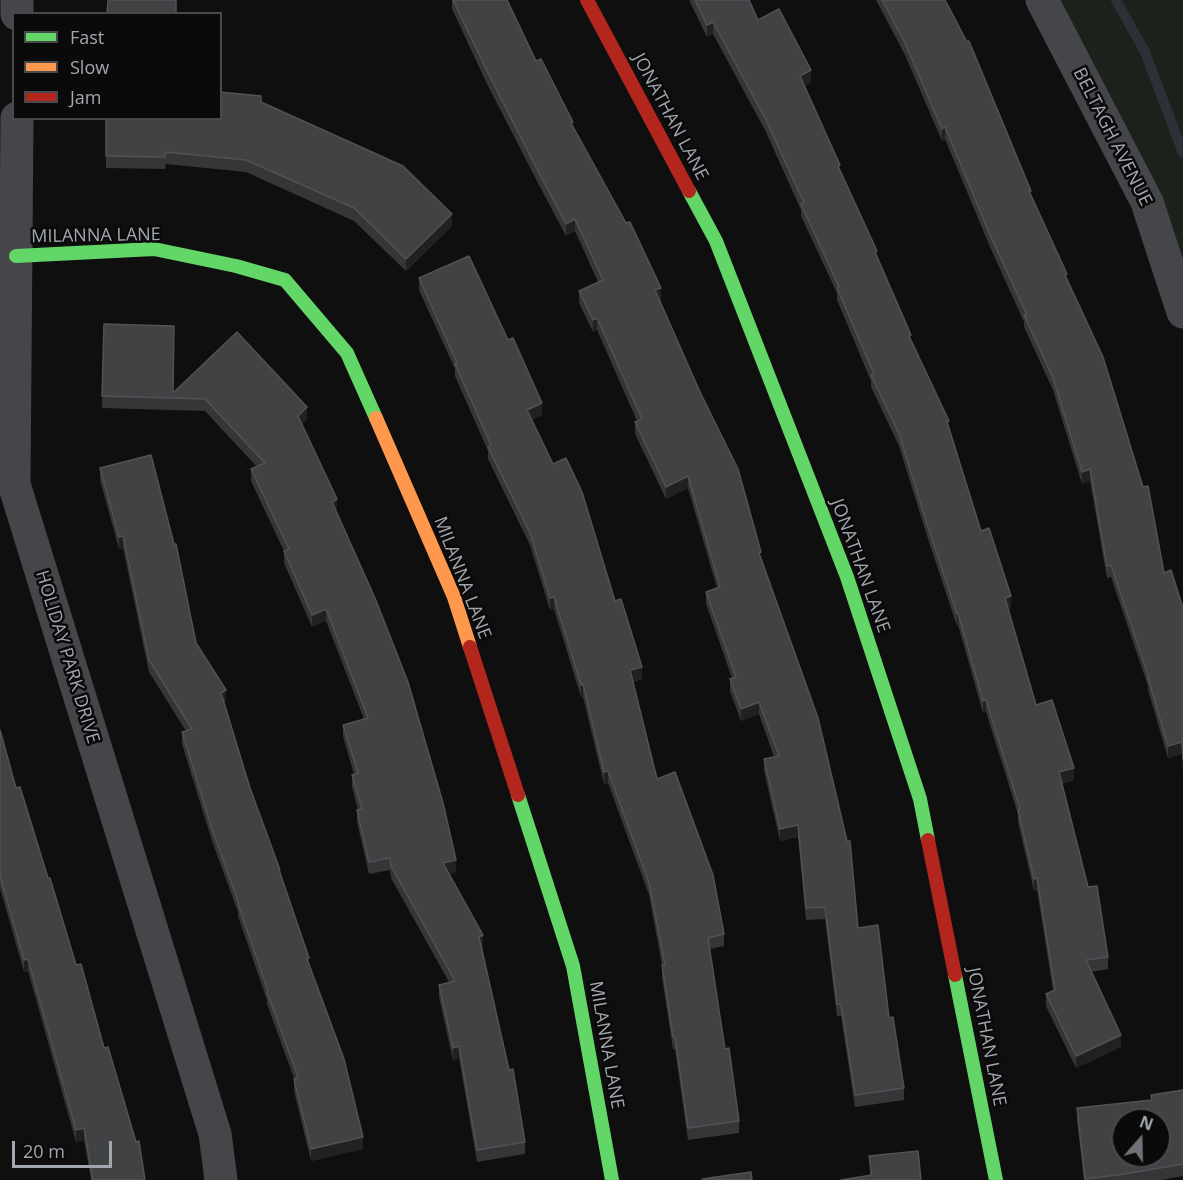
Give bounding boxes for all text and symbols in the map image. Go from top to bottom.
legend [12,12,222,120]
text: Fast [70,25,104,49]
street label: JONATHAN LANE [627,50,713,184]
text: Slow [70,55,109,79]
street label: BELTAGH AVENUE [1068,64,1156,210]
text: Jam [70,85,102,109]
street label: MILANNA LANE [31,224,161,248]
street label: JONATHAN LANE [826,496,894,636]
street label: MILANNA LANE [429,514,495,642]
street label: HOLIDAY PARK DRIVE [30,568,104,746]
street label: JONATHAN LANE [962,966,1010,1108]
street label: MILANNA LANE [584,979,628,1111]
north arrow [1111,1108,1171,1168]
text: N [1137,1110,1156,1136]
scale bar [15,1129,116,1167]
text: 20 m [23,1139,65,1163]

